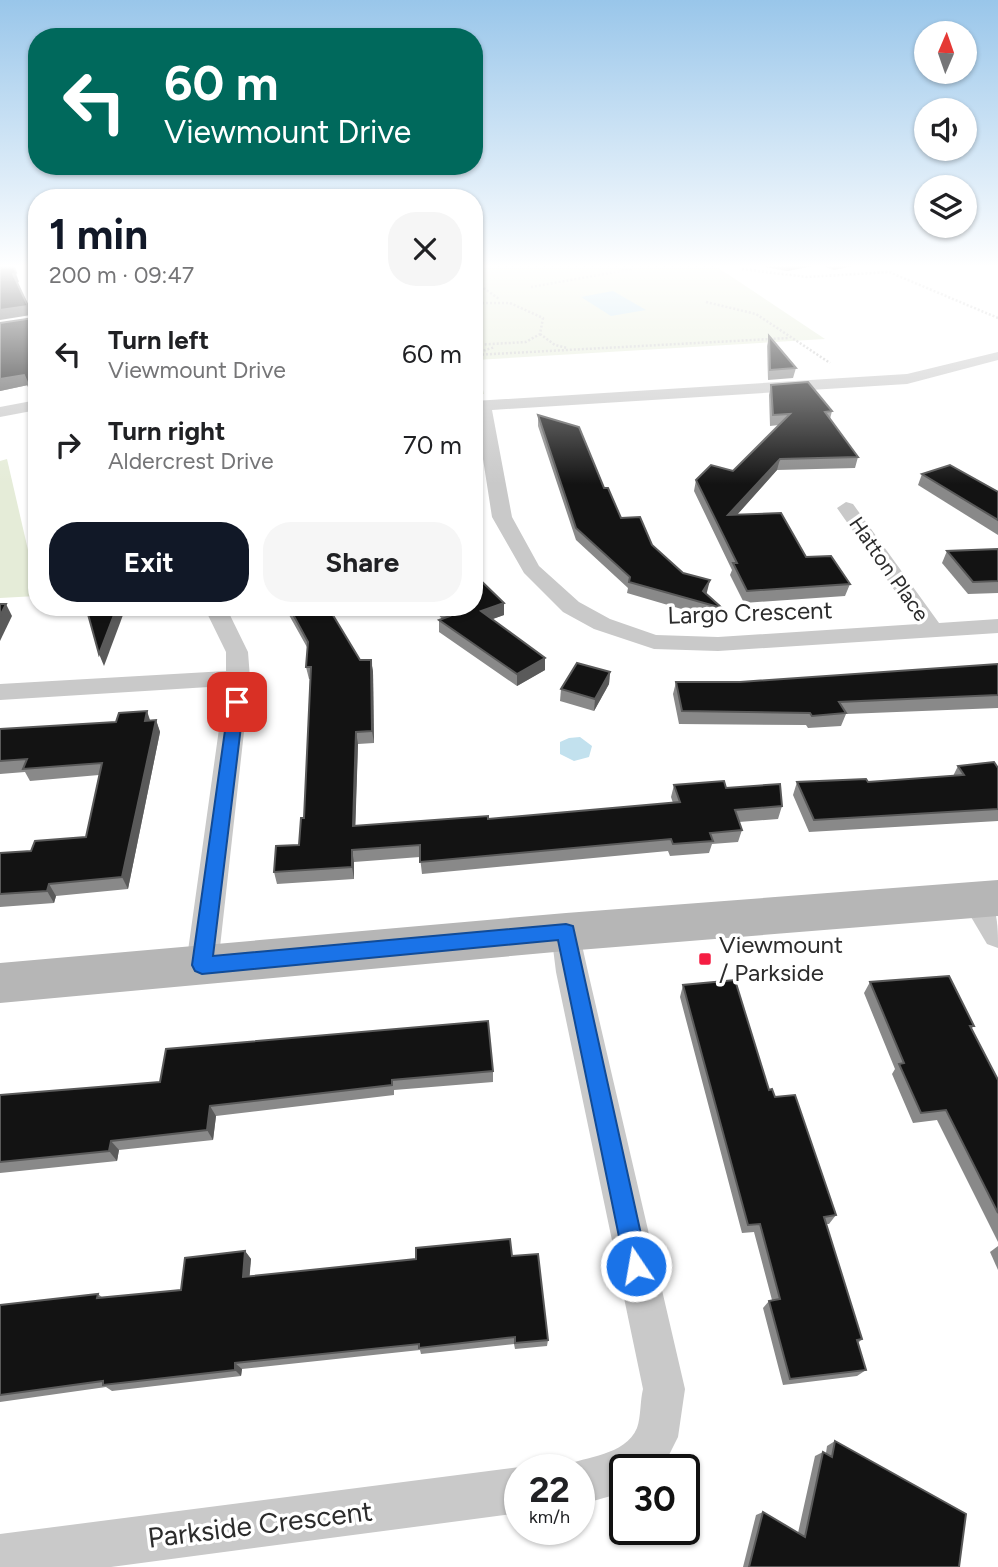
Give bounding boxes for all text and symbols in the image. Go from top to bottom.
north arrow [914,21,976,84]
map controls [914,21,977,238]
text: 60 m [164,53,279,112]
icon: left [49,56,140,147]
button: sound [914,98,977,161]
text: Viewmount Drive [164,113,411,151]
button: layers [914,175,977,238]
text: 1 min [49,209,148,260]
button: close [388,212,462,286]
text: 200 m · 09:47 [49,261,194,289]
text: Turn left [108,324,209,356]
icon: left [49,335,87,373]
text: 60 m [402,338,462,370]
text: Viewmount Drive [108,356,286,384]
text: Turn right [108,415,225,447]
icon: right [49,426,87,464]
text: 70 m [403,429,462,461]
text: Aldercrest Drive [108,447,274,475]
street label: Hatton Place [844,512,935,626]
button: Exit [49,522,249,602]
button: Share [263,522,462,602]
street label: Largo Crescent [667,595,833,630]
pin [207,672,267,732]
icon: arrive [218,683,256,721]
place label: Viewmount / Parkside [719,930,843,987]
marker: Viewmount / Parkside [697,951,713,967]
position arrow [599,1229,673,1303]
speed limit sign: 30 [609,1454,700,1545]
text: 22 [529,1469,570,1511]
street label: Parkside Crescent [146,1493,374,1555]
text: km/h [529,1506,570,1528]

